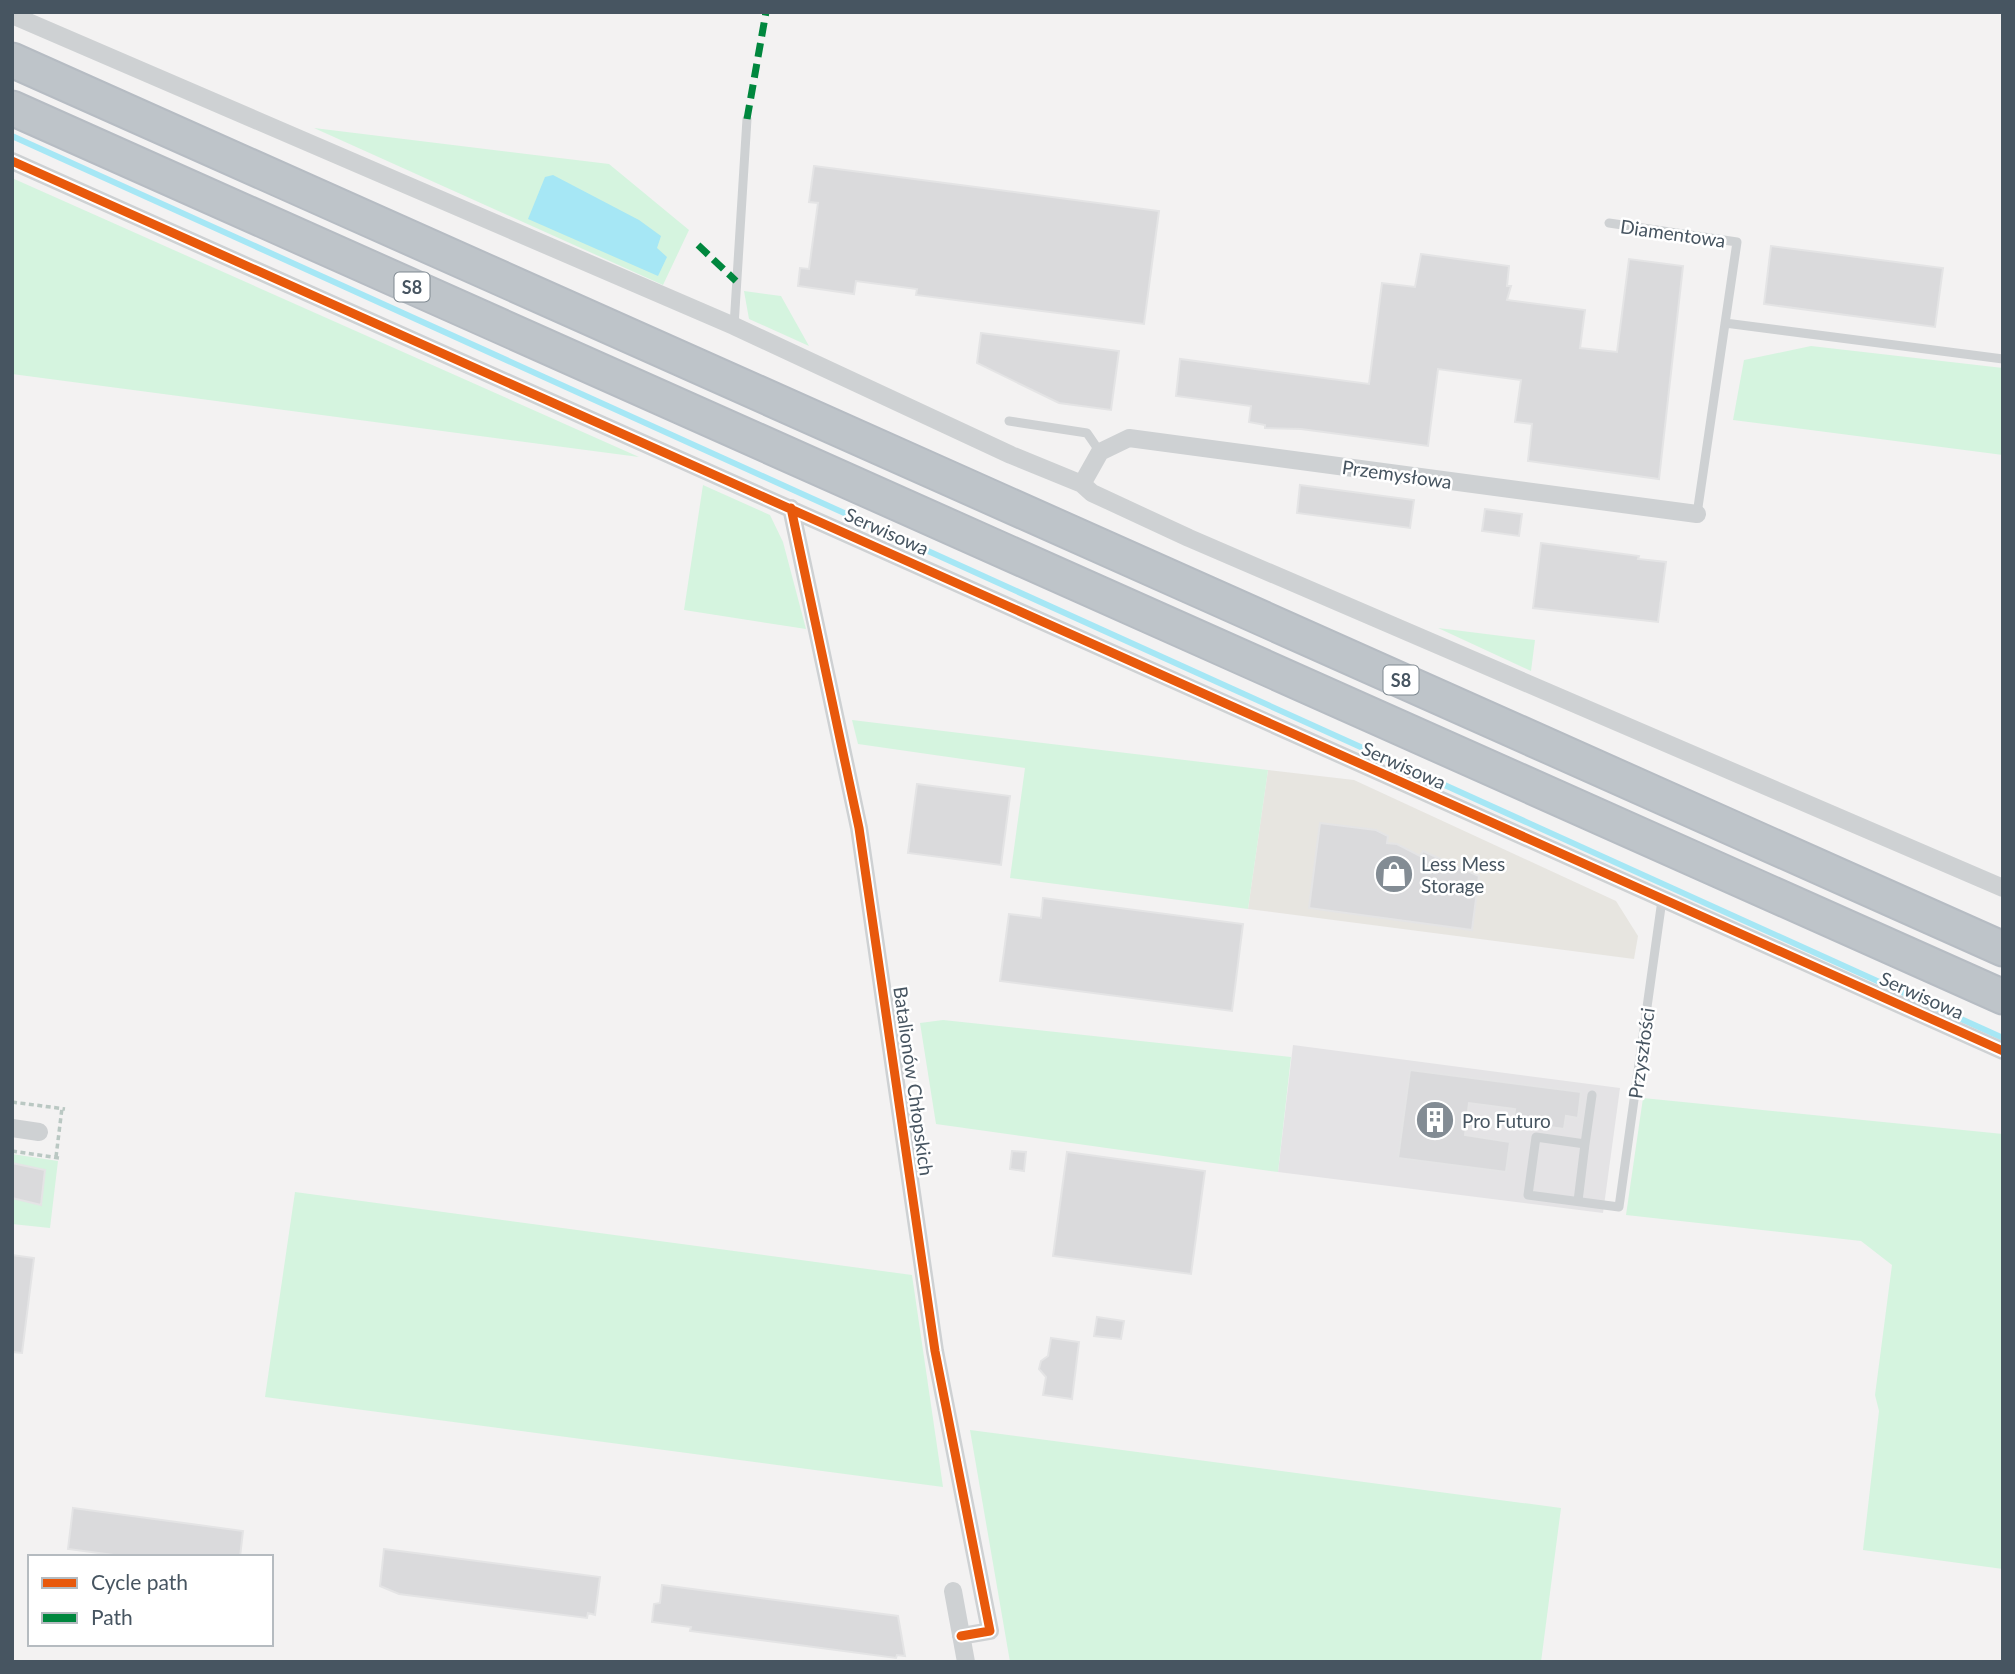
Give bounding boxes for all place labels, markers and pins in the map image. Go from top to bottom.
place label: Less Mess Storage [1421,852,1505,897]
shop icon: Less Mess Storage [1373,853,1415,895]
building icon: Pro Futuro [1414,1099,1456,1141]
place label: Pro Futuro [1462,1109,1551,1132]

